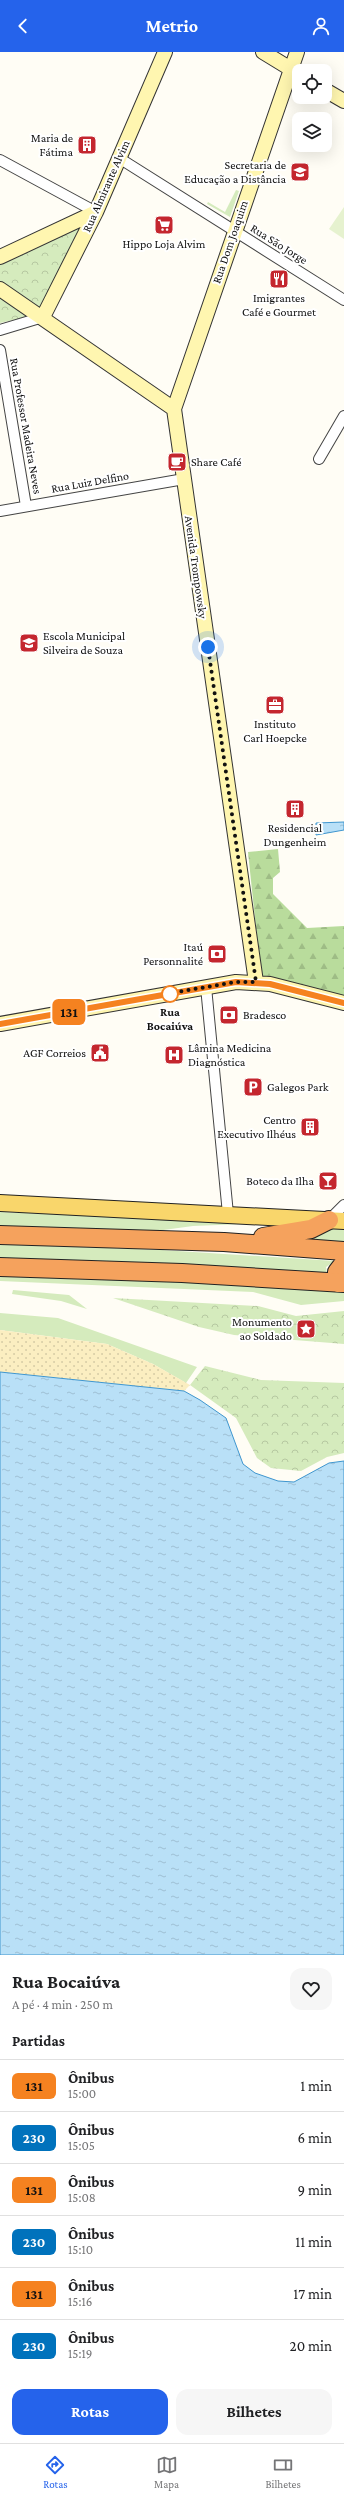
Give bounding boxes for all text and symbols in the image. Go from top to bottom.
icon: back [12,15,34,37]
icon: person [310,15,332,37]
text: Metrio [146,16,198,36]
map controls [292,64,332,152]
button: locate [292,64,332,104]
button: layers [292,112,332,152]
place label: Maria de Fátima [31,131,73,159]
building icon: Maria de Fátima [76,134,98,156]
street label: Rua Almirante Alvim [79,138,133,234]
place label: Secretaria de Educação a Distância [184,158,286,186]
school or university icon: Secretaria de Educação a Distância [289,161,311,183]
street label: Rua Dom Joaquim [209,198,251,285]
supermarket icon: Hippo Loja Alvim [153,214,175,236]
street label: Rua São Jorge [248,221,310,267]
place label: Hippo Loja Alvim [123,237,206,251]
restaurant icon: Imigrantes Café e Gourmet [268,268,290,290]
place label: Imigrantes Café e Gourmet [242,291,317,319]
street label: Rua Professor Madeira Neves [7,357,45,495]
cafe icon: Share Café [166,451,188,473]
place label: Share Café [191,455,241,469]
street label: Rua Luiz Delfino [50,468,130,496]
street label: Avenida Trompowsky [182,515,210,620]
place label: Escola Municipal Silveira de Souza [43,629,125,657]
school or university icon: Escola Municipal Silveira de Souza [18,632,40,654]
your location [198,637,218,657]
office icon: Instituto Carl Hoepcke [264,694,286,716]
place label: Instituto Carl Hoepcke [243,717,307,745]
building icon: Residencial Dungenheim [284,798,306,820]
place label: Residencial Dungenheim [264,821,327,849]
place label: Itaú Personnalité [143,940,204,968]
bank icon: Itaú Personnalité [206,943,228,965]
marker: Rua Bocaiúva [161,985,179,1003]
line badge: 131 [46,999,92,1025]
text: 131 [60,1004,78,1020]
bank icon: Bradesco [218,1004,240,1026]
place label: Rua Bocaiúva [147,1005,193,1033]
place label: Bradesco [243,1008,286,1022]
place label: Lâmina Medicina Diagnóstica [188,1041,272,1069]
public building icon: AGF Correios [89,1042,111,1064]
hospital icon: Lâmina Medicina Diagnóstica [163,1044,185,1066]
place label: AGF Correios [23,1046,86,1060]
parking icon: Galegos Park [242,1076,264,1098]
place label: Galegos Park [267,1080,329,1094]
place label: Centro Executivo Ilhéus [217,1113,296,1141]
building icon: Centro Executivo Ilhéus [299,1116,321,1138]
bar icon: Boteco da Ilha [317,1170,339,1192]
place label: Boteco da Ilha [246,1174,314,1188]
place label: Monumento ao Soldado [232,1315,292,1343]
place icon: Monumento ao Soldado [295,1318,317,1340]
button: heart [290,1968,332,2010]
text: Rua Bocaiúva [12,1971,120,1992]
text: A pé · 4 min · 250 m [12,1997,113,2012]
text: Partidas [12,2033,65,2049]
text: Ônibus [68,2070,114,2086]
text: 131 [25,2078,43,2094]
text: 1 min [300,2078,332,2094]
text: 15:00 [68,2086,96,2101]
text: Ônibus [68,2122,114,2138]
text: 230 [23,2130,45,2146]
text: 6 min [298,2130,332,2146]
text: 15:05 [68,2138,95,2153]
text: Ônibus [68,2174,114,2190]
text: 131 [25,2182,43,2198]
text: 9 min [298,2182,332,2198]
text: 15:08 [68,2190,96,2205]
text: Ônibus [68,2226,114,2242]
text: 230 [23,2234,45,2250]
text: 11 min [295,2234,332,2250]
text: 15:10 [68,2242,93,2257]
text: Ônibus [68,2278,114,2294]
text: 131 [25,2286,43,2302]
text: 17 min [293,2286,332,2302]
text: 15:16 [68,2294,92,2309]
text: Ônibus [68,2330,114,2346]
text: 230 [23,2338,45,2354]
text: 20 min [290,2338,332,2354]
text: 15:19 [68,2346,92,2361]
button: Rotas [12,2389,168,2435]
button: Bilhetes [176,2389,332,2435]
tab: Rotas [43,2454,68,2490]
tab: Mapa [154,2454,179,2490]
tab: Bilhetes [266,2454,301,2490]

